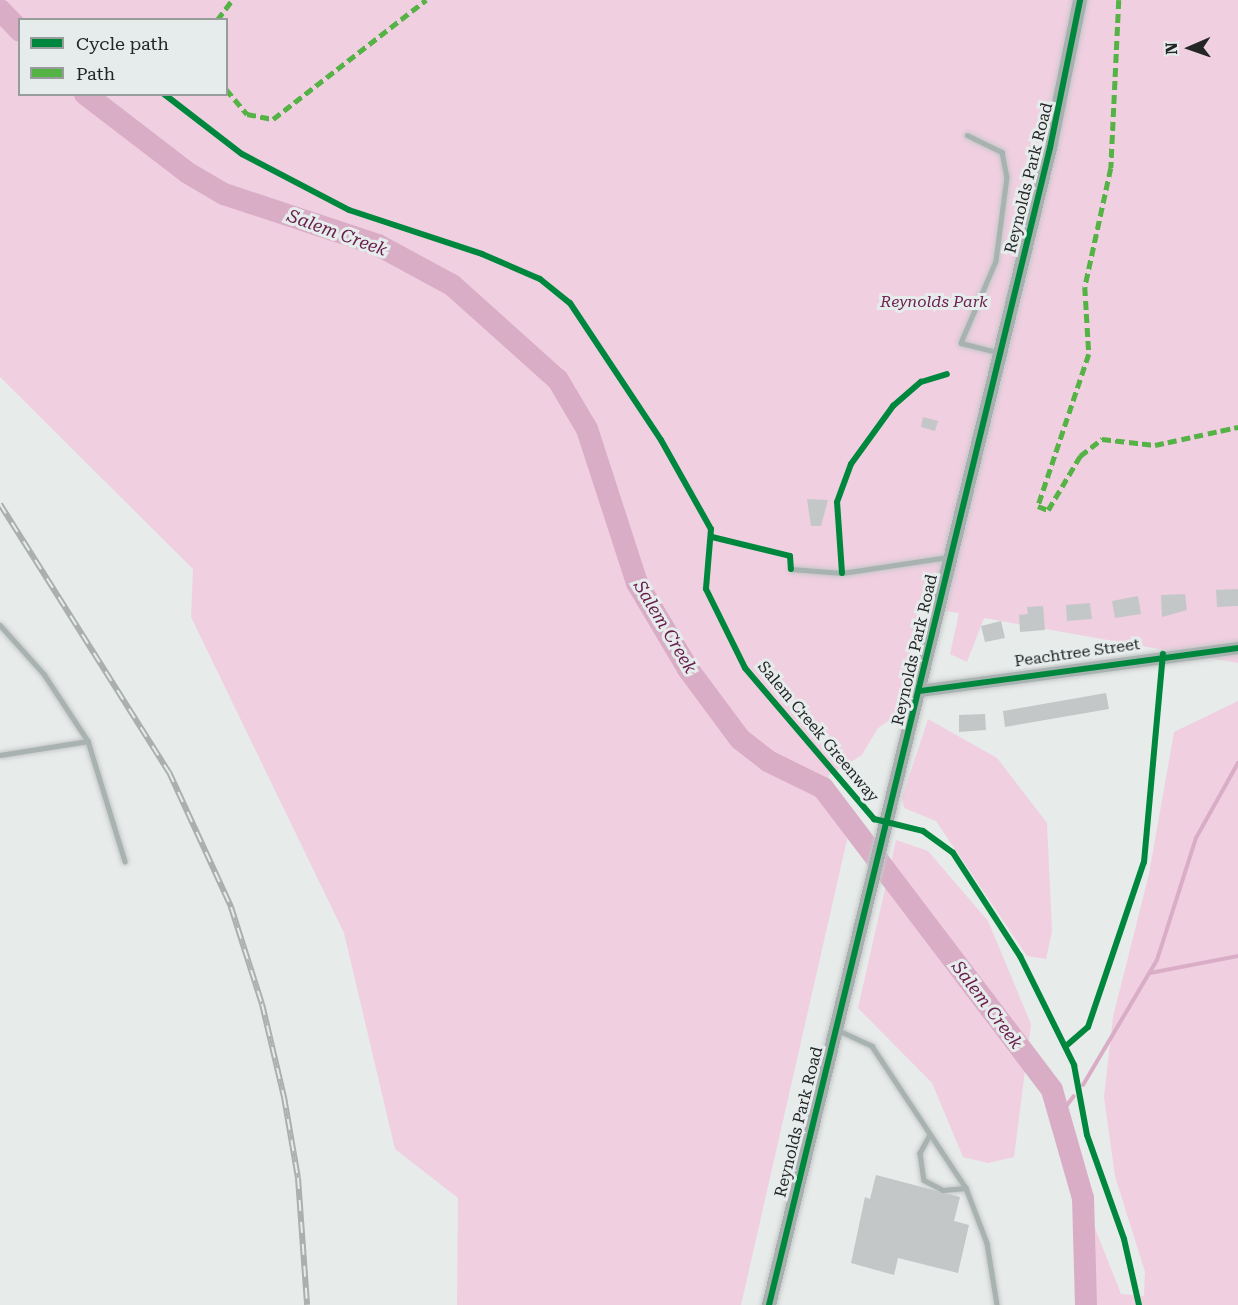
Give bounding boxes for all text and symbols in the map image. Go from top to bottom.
legend [18,18,228,96]
north arrow [1160,18,1220,78]
text: Cycle path [76,33,169,54]
text: N [1162,42,1181,55]
text: Path [76,63,115,84]
street label: Reynolds Park Road [1001,101,1057,255]
water label: Salem Creek [284,205,390,261]
park label: Reynolds Park [880,292,988,312]
street label: Reynolds Park Road [888,573,942,727]
water label: Salem Creek [629,577,701,677]
street label: Peachtree Street [1013,635,1141,671]
street label: Salem Creek Greenway [753,658,883,806]
water label: Salem Creek [947,957,1027,1053]
street label: Reynolds Park Road [771,1045,827,1199]

